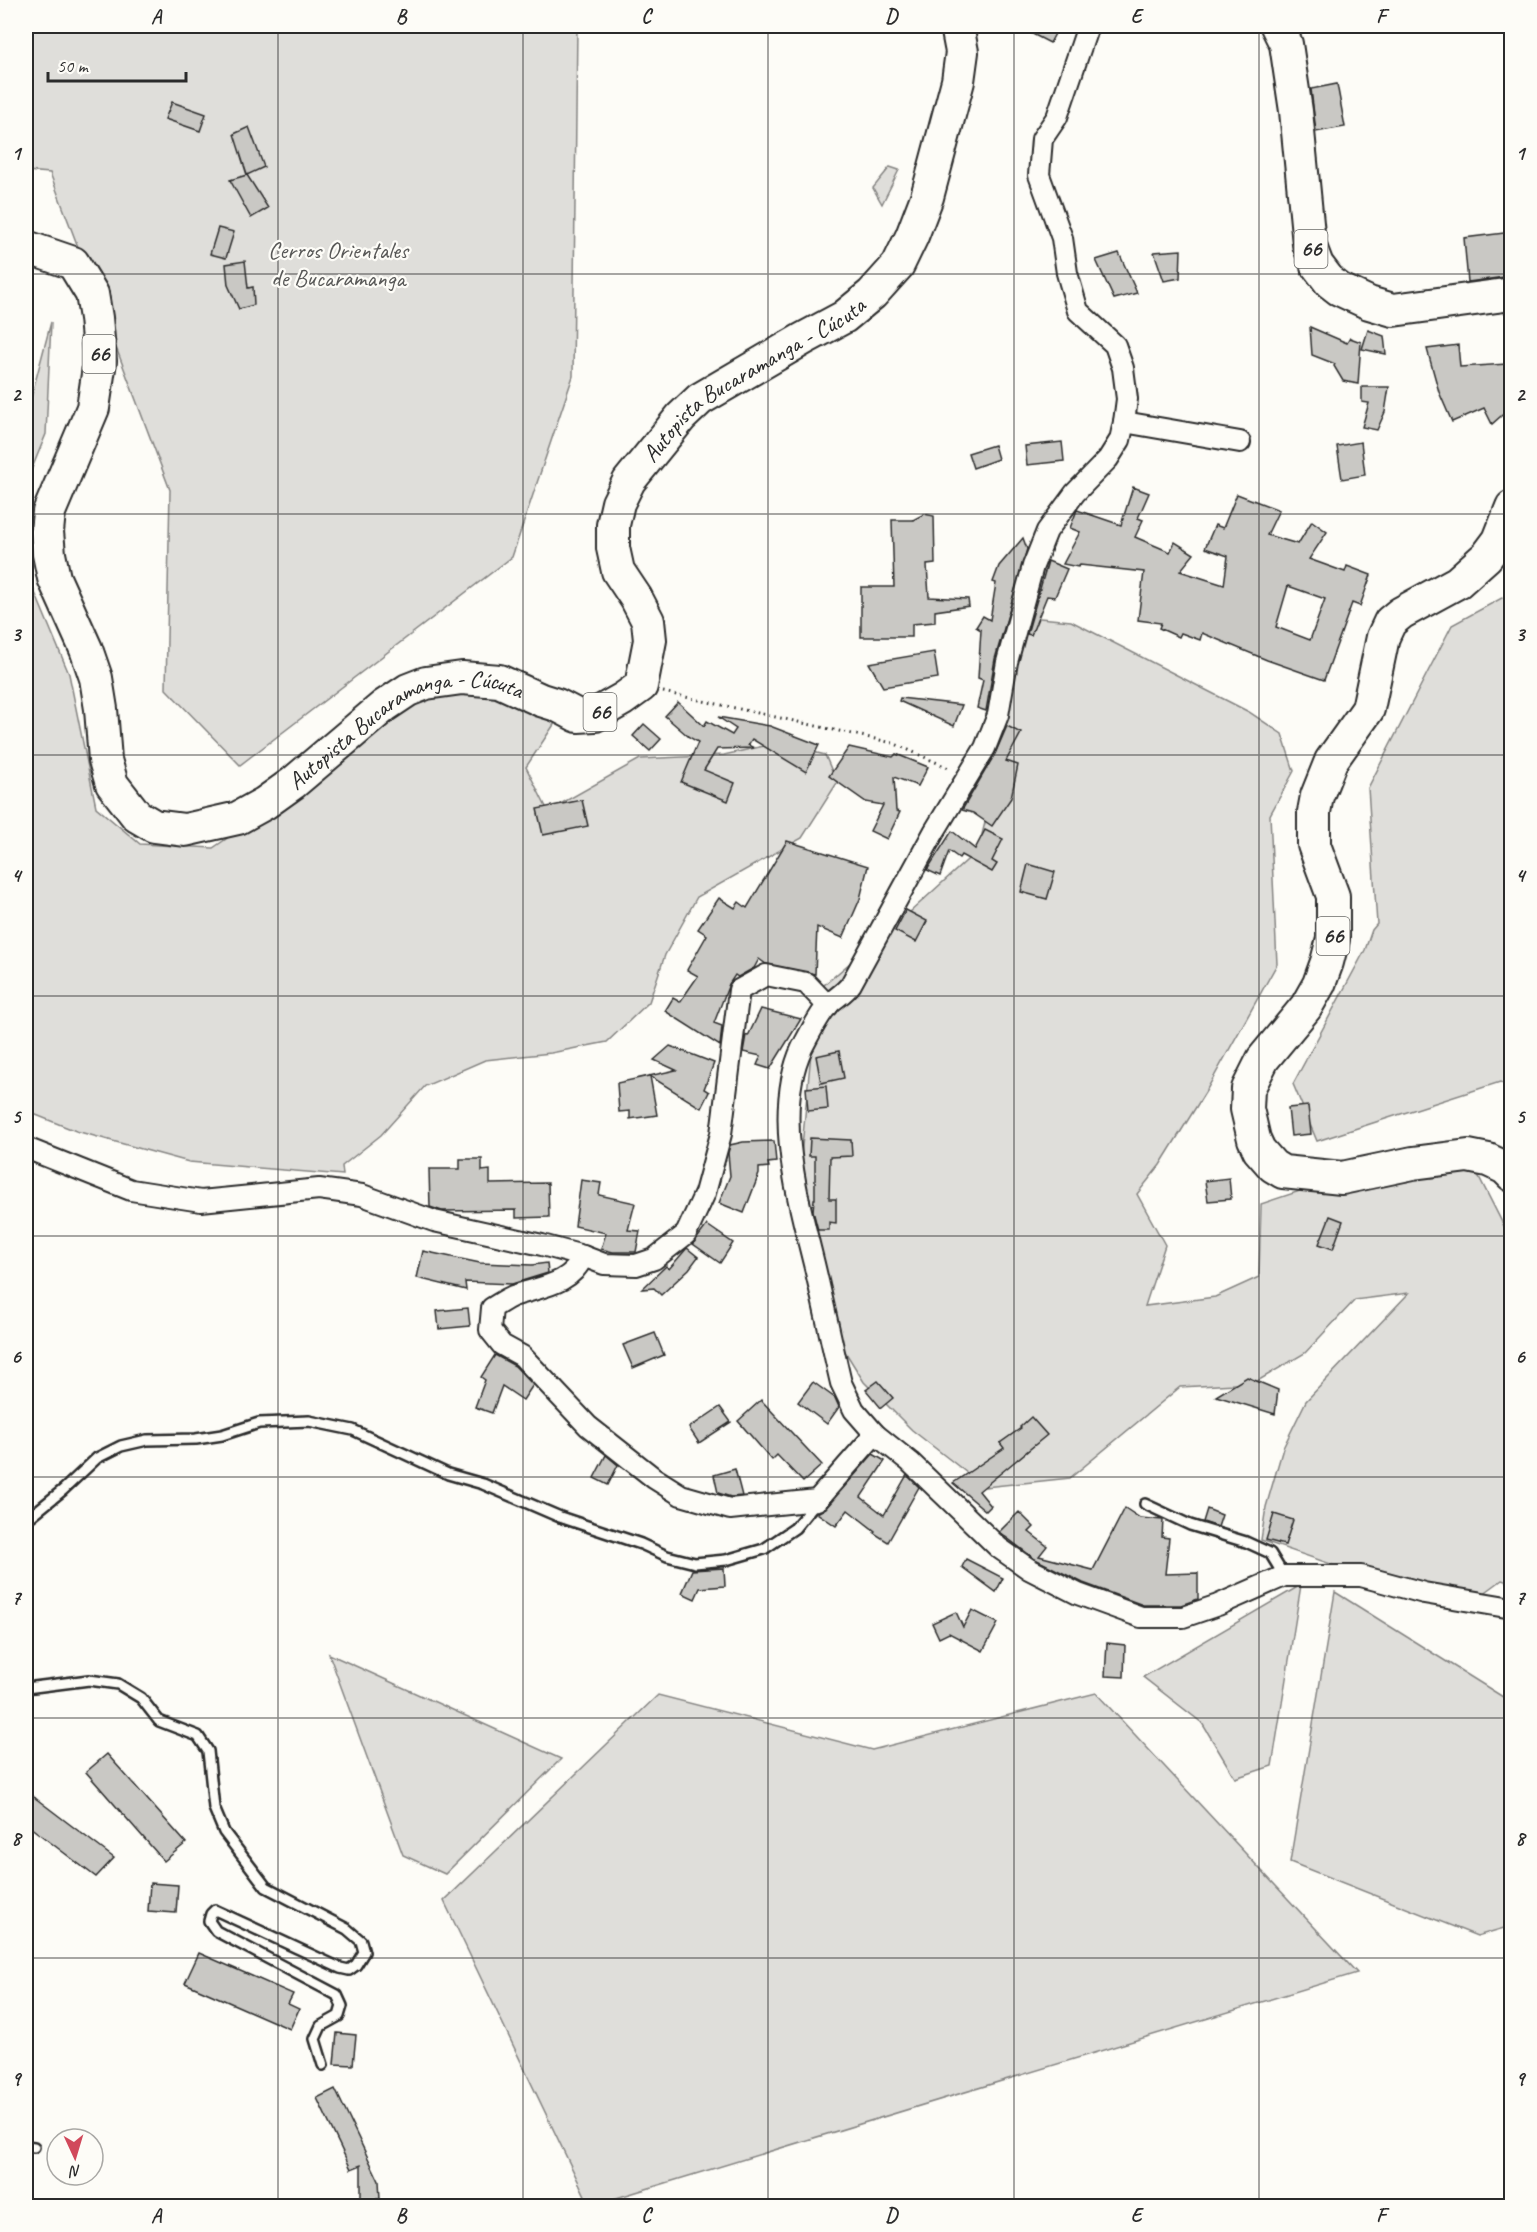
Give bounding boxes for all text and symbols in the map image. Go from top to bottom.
text: A [151,4,163,29]
text: B [396,4,408,29]
text: C [641,4,653,29]
text: D [885,4,899,29]
text: E [1131,4,1145,29]
text: F [1376,4,1390,29]
scale bar [48,45,186,83]
text: 50 m [57,55,90,77]
text: 1 [12,141,23,166]
text: 1 [1516,141,1527,166]
road number: 66 [1294,230,1328,268]
park label: Cerros Orientales de Bucaramanga [268,235,410,293]
street label: Autopista Bucaramanga - Cúcuta [635,290,872,468]
road number: 66 [82,335,116,373]
text: 2 [12,382,23,407]
text: 2 [1516,382,1527,407]
text: 3 [12,622,23,647]
text: 3 [1516,622,1527,647]
street label: Autopista Bucaramanga - Cúcuta [281,663,530,796]
road number: 66 [584,693,616,731]
text: 4 [12,863,24,888]
text: 4 [1516,863,1528,888]
road number: 66 [1316,917,1350,955]
text: 5 [12,1104,23,1129]
text: 5 [1516,1104,1527,1129]
text: 6 [11,1344,22,1369]
text: 6 [1515,1344,1526,1369]
text: 7 [12,1585,23,1610]
text: 7 [1516,1585,1527,1610]
text: 8 [12,1826,24,1851]
text: 8 [1516,1826,1528,1851]
text: 9 [12,2066,23,2091]
text: 9 [1516,2066,1527,2091]
north arrow [45,2127,105,2187]
text: N [67,2161,82,2182]
text: A [151,2203,163,2228]
text: B [396,2203,408,2228]
text: C [641,2203,653,2228]
text: D [885,2203,899,2228]
text: E [1131,2203,1145,2228]
text: F [1376,2203,1390,2228]

